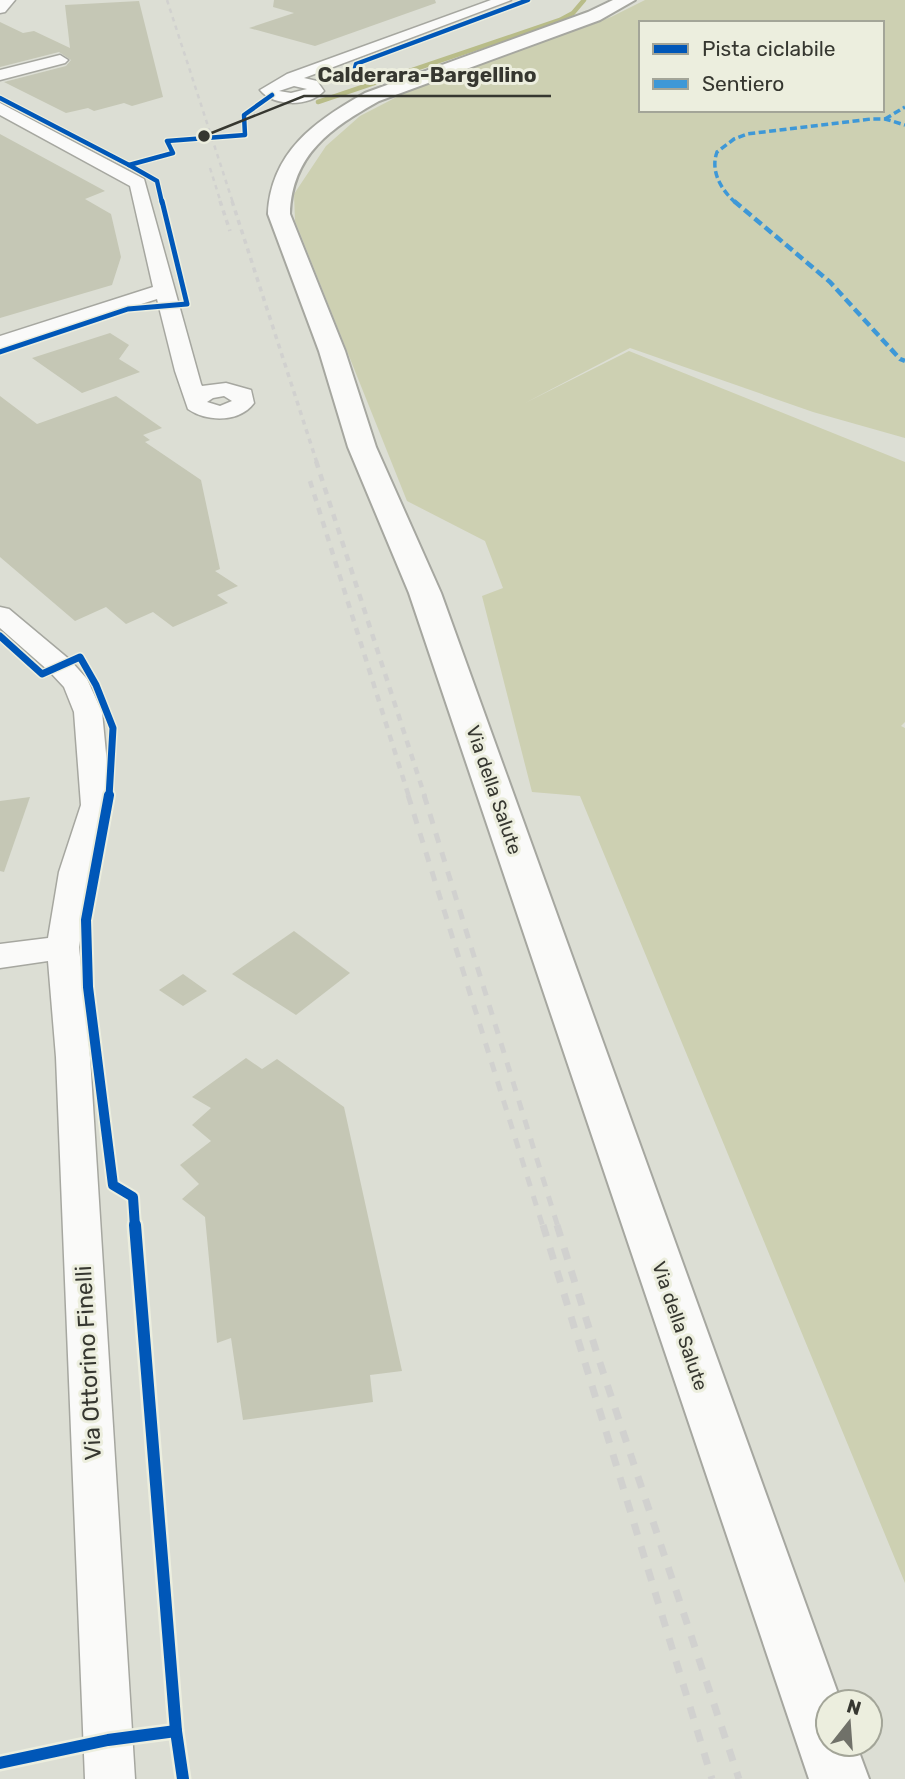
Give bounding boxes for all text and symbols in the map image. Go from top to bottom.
legend [639,21,884,112]
text: Pista ciclabile [702,36,836,61]
callout: Calderara-Bargellino [304,54,551,96]
text: Calderara-Bargellino [317,62,537,87]
text: Sentiero [702,71,784,96]
street label: Via della Salute [461,722,527,858]
street label: Via della Salute [647,1258,713,1394]
street label: Via Ottorino Finelli [69,1265,107,1461]
north arrow [814,1688,884,1758]
text: N [844,1694,864,1720]

